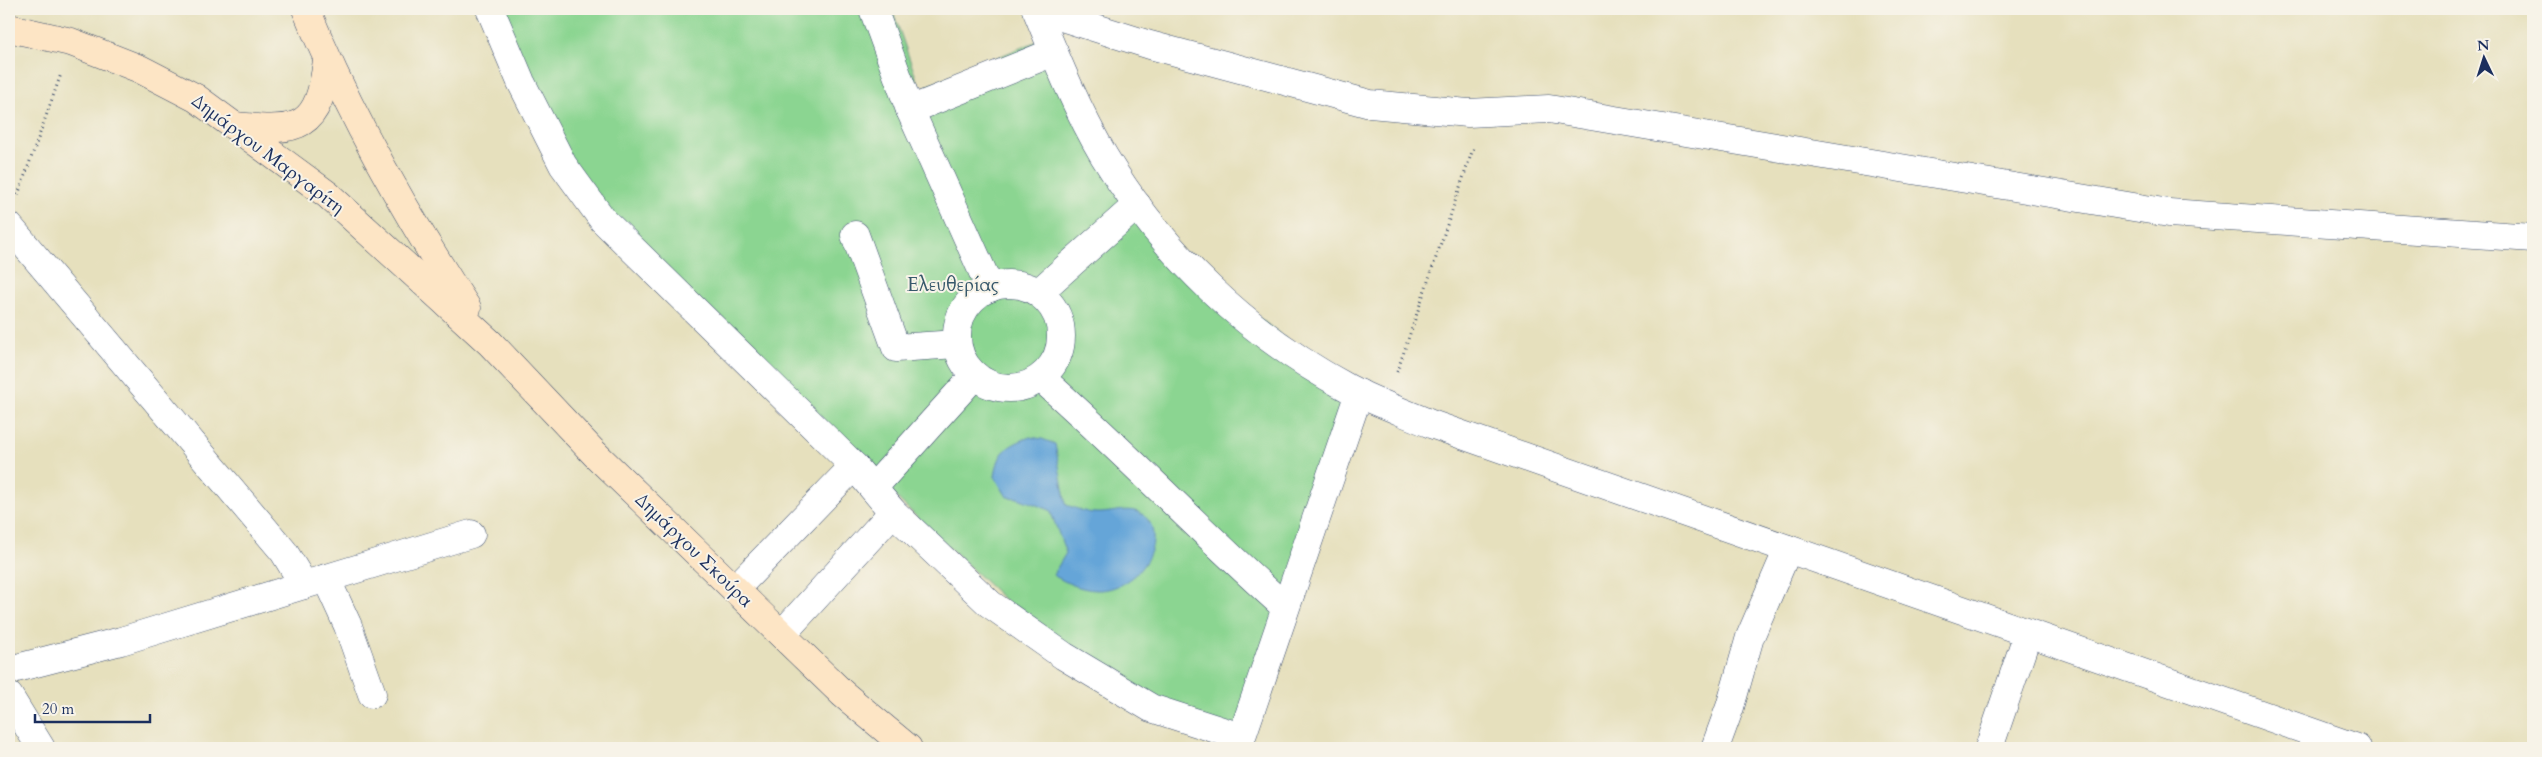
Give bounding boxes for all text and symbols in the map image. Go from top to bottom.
north arrow [2460,32,2510,82]
text: N [2476,36,2490,55]
street label: Δημάρχου Μαργαρίτη [186,88,350,220]
park label: Ελευθερίας [907,272,999,298]
street label: Δημάρχου Σκούρα [629,487,759,613]
scale bar [35,692,150,724]
text: 20 m [42,699,74,719]

